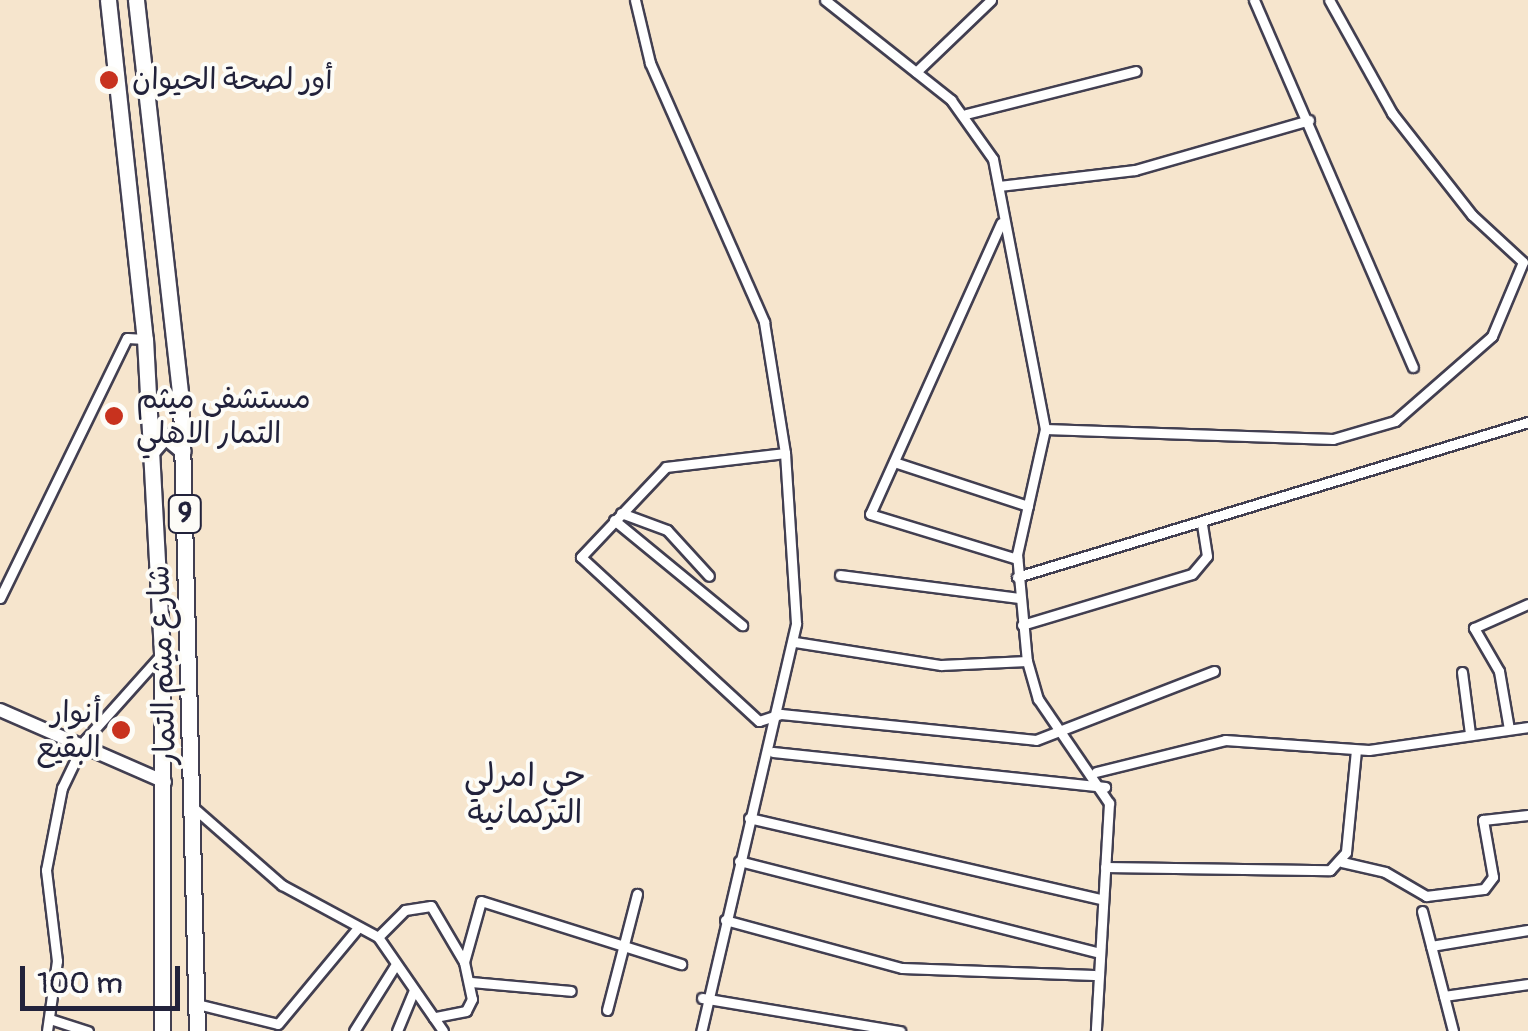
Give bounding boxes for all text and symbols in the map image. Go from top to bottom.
place label: أور لصحة الحيوان [132,62,333,98]
marker: أور لصحة الحيوان [96,67,122,93]
place label: مستشفى ميثم التمار الاهلي [136,381,311,452]
marker: مستشفى ميثم التمار الاهلي [101,403,127,429]
road number: 9 [168,491,202,537]
street label: شارع ميثم التمار [142,564,184,766]
place label: أنوار البقيع [36,695,101,766]
marker: أنوار البقيع [110,719,132,741]
district label: حي امرلي التركمانية [464,758,586,833]
scale bar [25,946,185,1008]
text: 100 m [37,965,123,1002]

